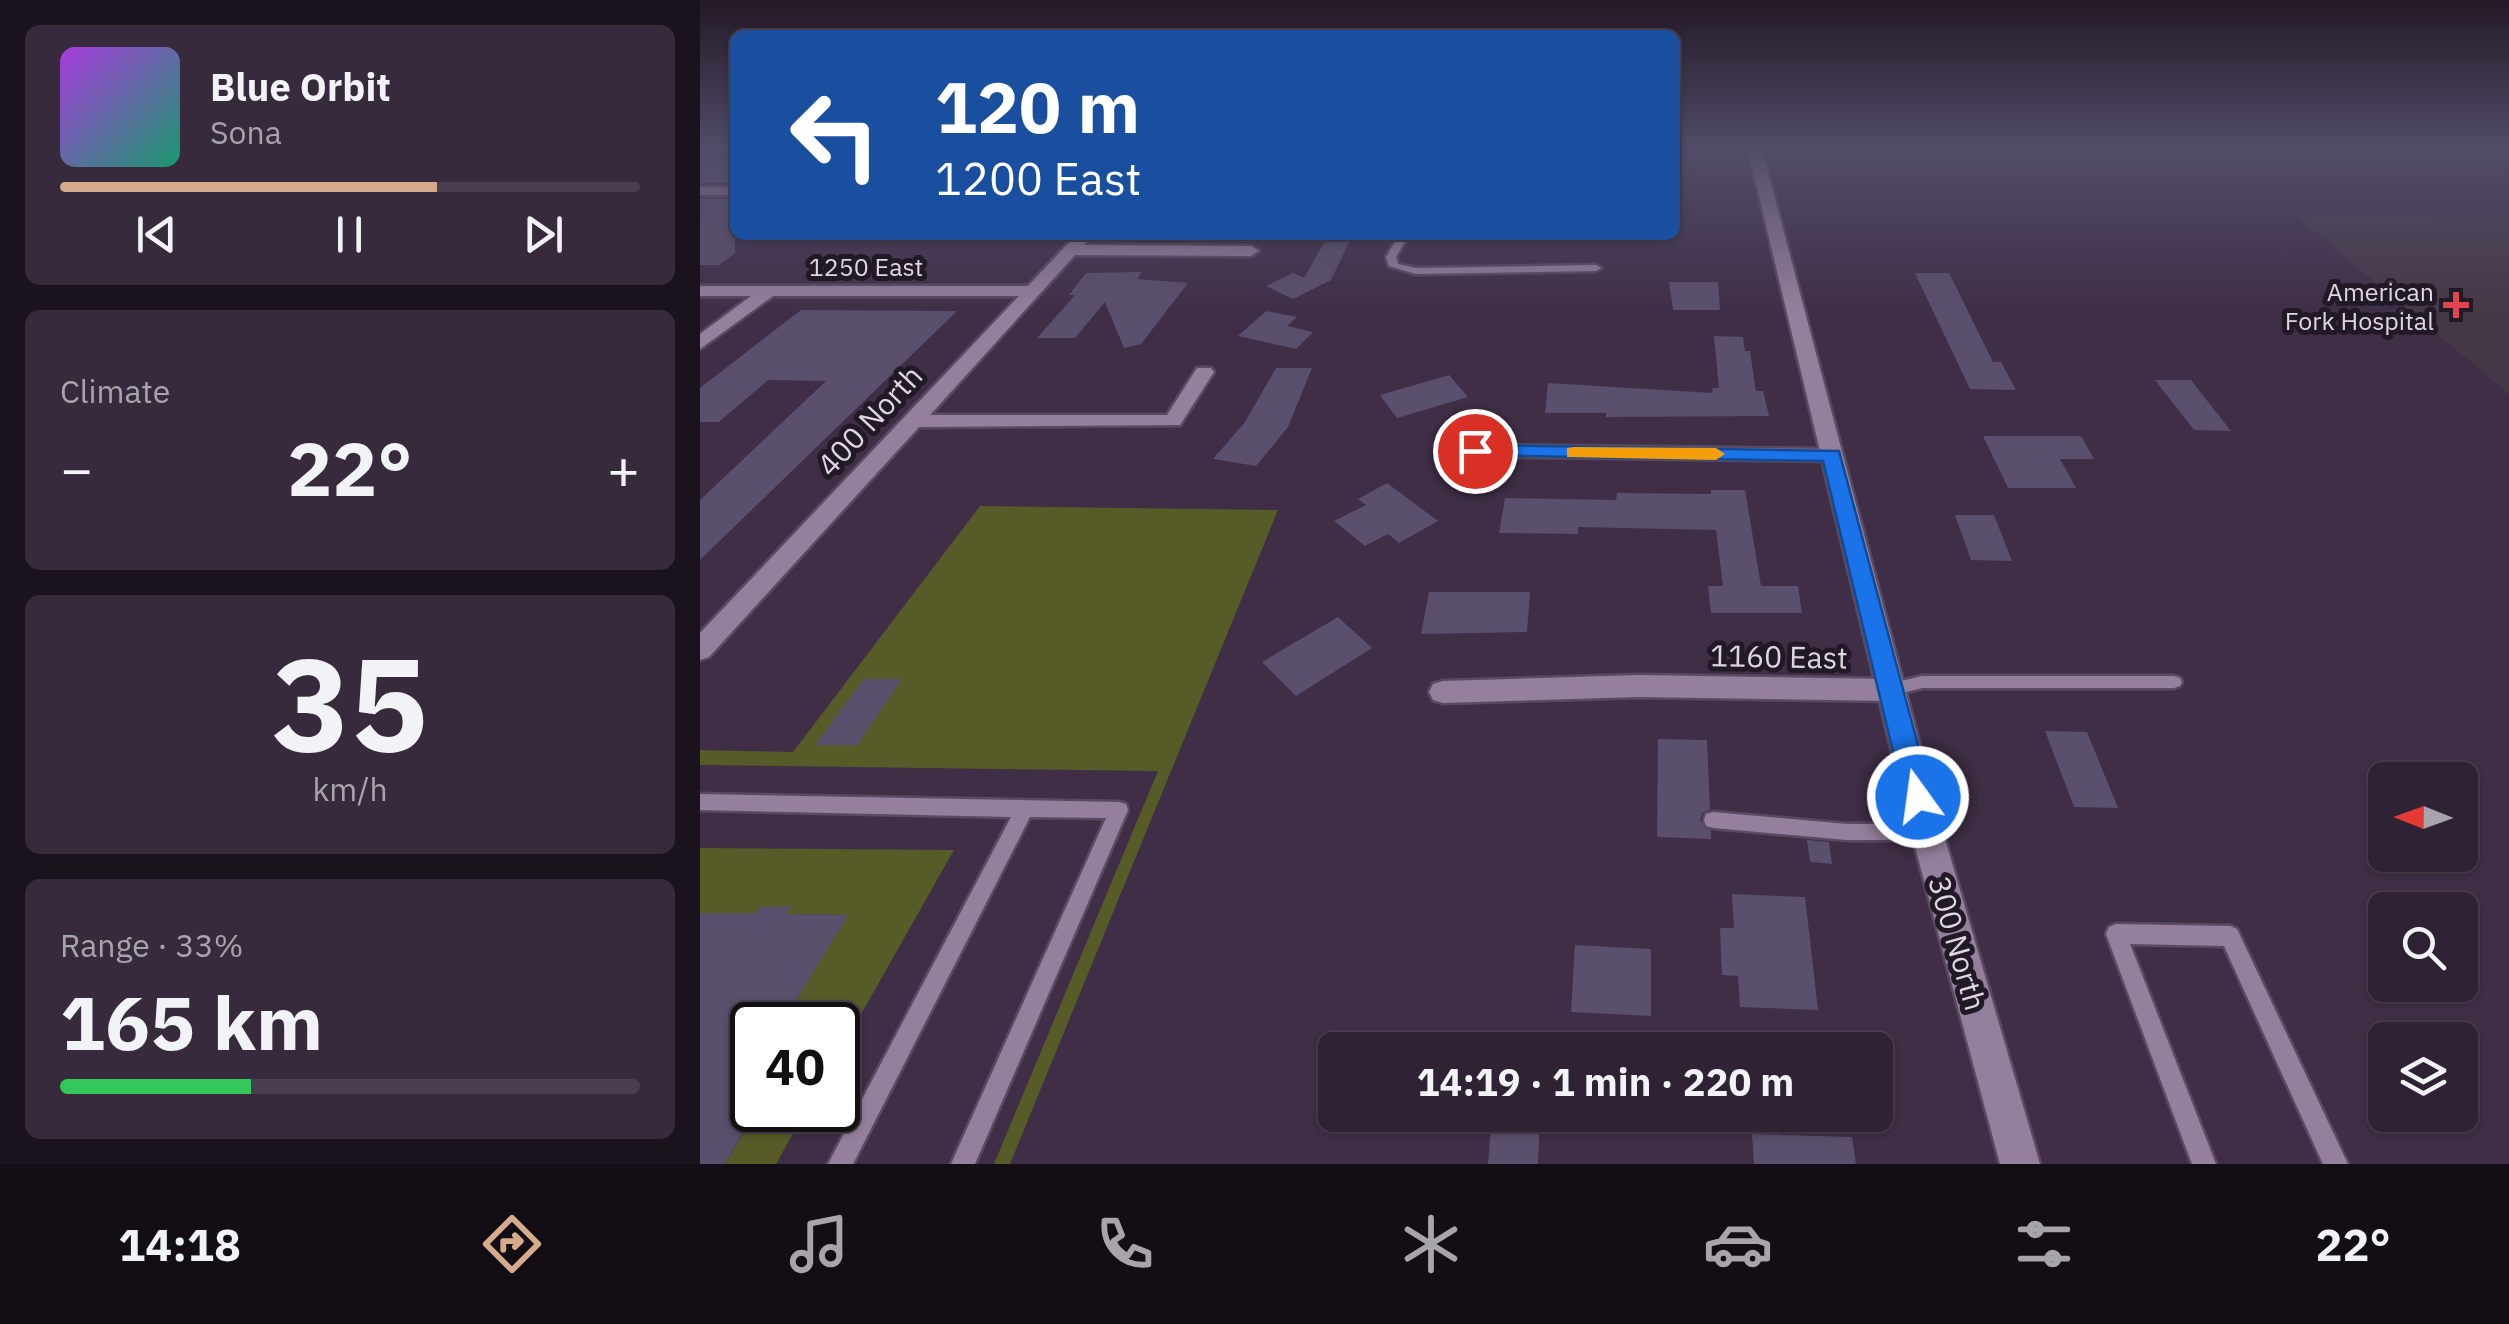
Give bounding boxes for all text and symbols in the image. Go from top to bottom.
text: 120 m [935,61,1140,152]
text: Blue Orbit [210,62,391,111]
icon: left [770,70,900,200]
text: Sona [210,111,282,153]
text: 1200 East [935,149,1141,207]
icon: previous [129,207,184,262]
icon: pause [322,207,377,262]
icon: next [516,207,571,262]
street label: 1250 East [809,250,923,283]
place label: American Fork Hospital [2285,275,2434,337]
marker: American Fork Hospital [2443,292,2469,318]
street label: 400 North [808,356,930,484]
text: Climate [60,370,170,412]
pin [1433,409,1518,494]
text: 22° [287,419,413,517]
icon: arrive [1448,424,1503,479]
text: − [60,433,93,504]
text: + [607,433,640,504]
text: 35 [272,618,428,787]
street label: 1160 East [1710,635,1848,677]
position arrow [1866,745,1970,849]
north arrow [2368,762,2478,872]
map controls [2368,762,2478,1132]
text: km/h [312,768,388,810]
street label: 300 North [1920,871,1996,1015]
button: search [2368,892,2478,1002]
text: Range · 33% [60,924,243,966]
text: 165 km [60,973,323,1071]
speed limit sign: 40 [730,1002,860,1132]
button: layers [2368,1022,2478,1132]
text: 14:19 · 1 min · 220 m [1417,1057,1794,1106]
icon: directions [477,1209,547,1279]
icon: music [784,1209,854,1279]
icon: phone [1090,1209,1160,1279]
icon: climate [1396,1209,1466,1279]
icon: car [1703,1209,1773,1279]
icon: filters [2009,1209,2079,1279]
text: 14:18 [118,1215,241,1273]
text: 22° [2316,1215,2391,1273]

